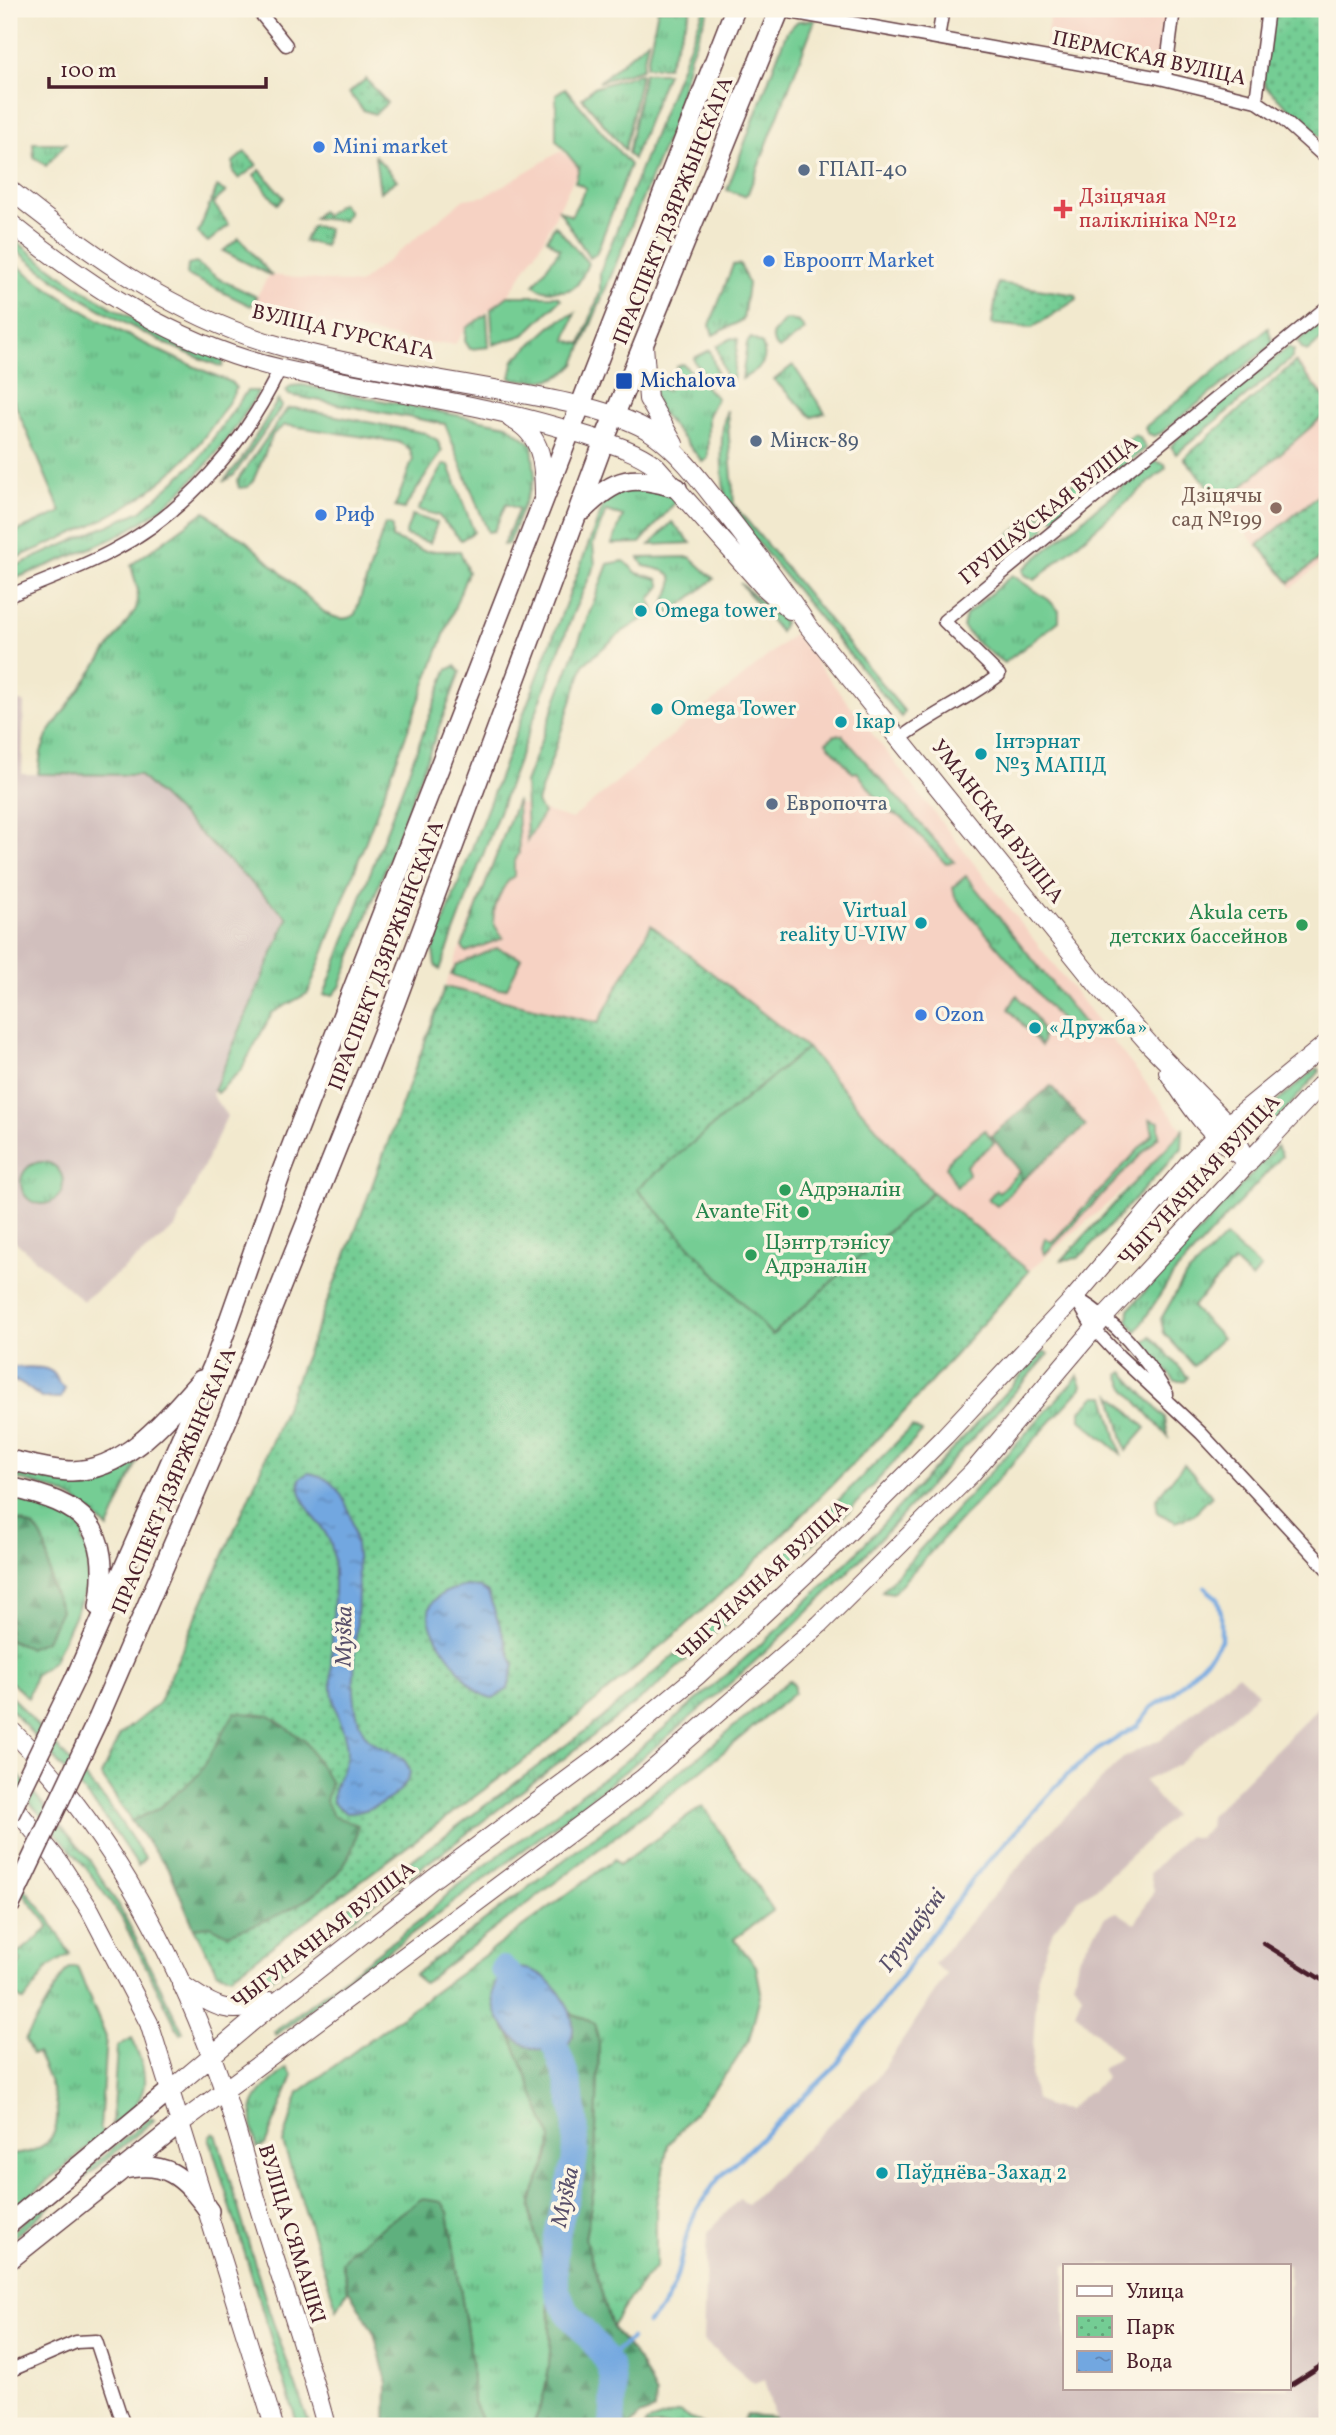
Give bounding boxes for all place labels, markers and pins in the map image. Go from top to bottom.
place label: Mini market [333,133,448,162]
marker: Mini market [311,139,327,155]
place label: ГПАП-40 [818,156,907,185]
marker: ГПАП-40 [796,162,812,178]
place label: Дзіцячая паліклініка №12 [1079,183,1237,236]
marker: Дзіцячая паліклініка №12 [1053,199,1073,219]
place label: Евроопт Market [783,247,935,276]
marker: Евроопт Market [761,253,777,269]
place label: Michalova [640,367,737,396]
marker: Michalova [614,371,634,391]
place label: Мінск-89 [770,427,859,456]
marker: Мінск-89 [748,433,764,449]
place label: Дзіцячы сад №199 [1171,482,1262,535]
marker: Дзіцячы сад №199 [1268,500,1284,516]
place label: Риф [335,501,375,530]
marker: Риф [313,507,329,523]
place label: Omega tower [655,597,777,626]
marker: Omega tower [633,603,649,619]
place label: Omega Tower [671,695,796,724]
marker: Omega Tower [649,701,665,717]
place label: Ікар [855,708,896,737]
marker: Ікар [833,714,849,730]
place label: Інтэрнат №3 МАПІД [995,728,1107,781]
marker: Інтэрнат №3 МАПІД [973,746,989,762]
place label: Европочта [786,790,888,819]
marker: Европочта [764,796,780,812]
place label: Virtual reality U-VIW [779,897,907,950]
place label: Akula сеть детских бассейнов [1110,899,1288,952]
marker: Virtual reality U-VIW [913,915,929,931]
marker: Akula сеть детских бассейнов [1294,917,1310,933]
place label: Ozon [935,1001,985,1030]
marker: Ozon [913,1007,929,1023]
place label: «Дружба» [1049,1014,1147,1043]
marker: «Дружба» [1027,1020,1043,1036]
place label: Адрэналін [799,1176,901,1205]
marker: Адрэналін [777,1182,793,1198]
place label: Avante Fit [695,1198,789,1227]
marker: Avante Fit [795,1204,811,1220]
place label: Цэнтр тэнісу Адрэналін [765,1229,891,1282]
marker: Цэнтр тэнісу Адрэналін [743,1247,759,1263]
place label: Паўднёва-Захад 2 [896,2159,1067,2188]
marker: Паўднёва-Захад 2 [874,2165,890,2181]

